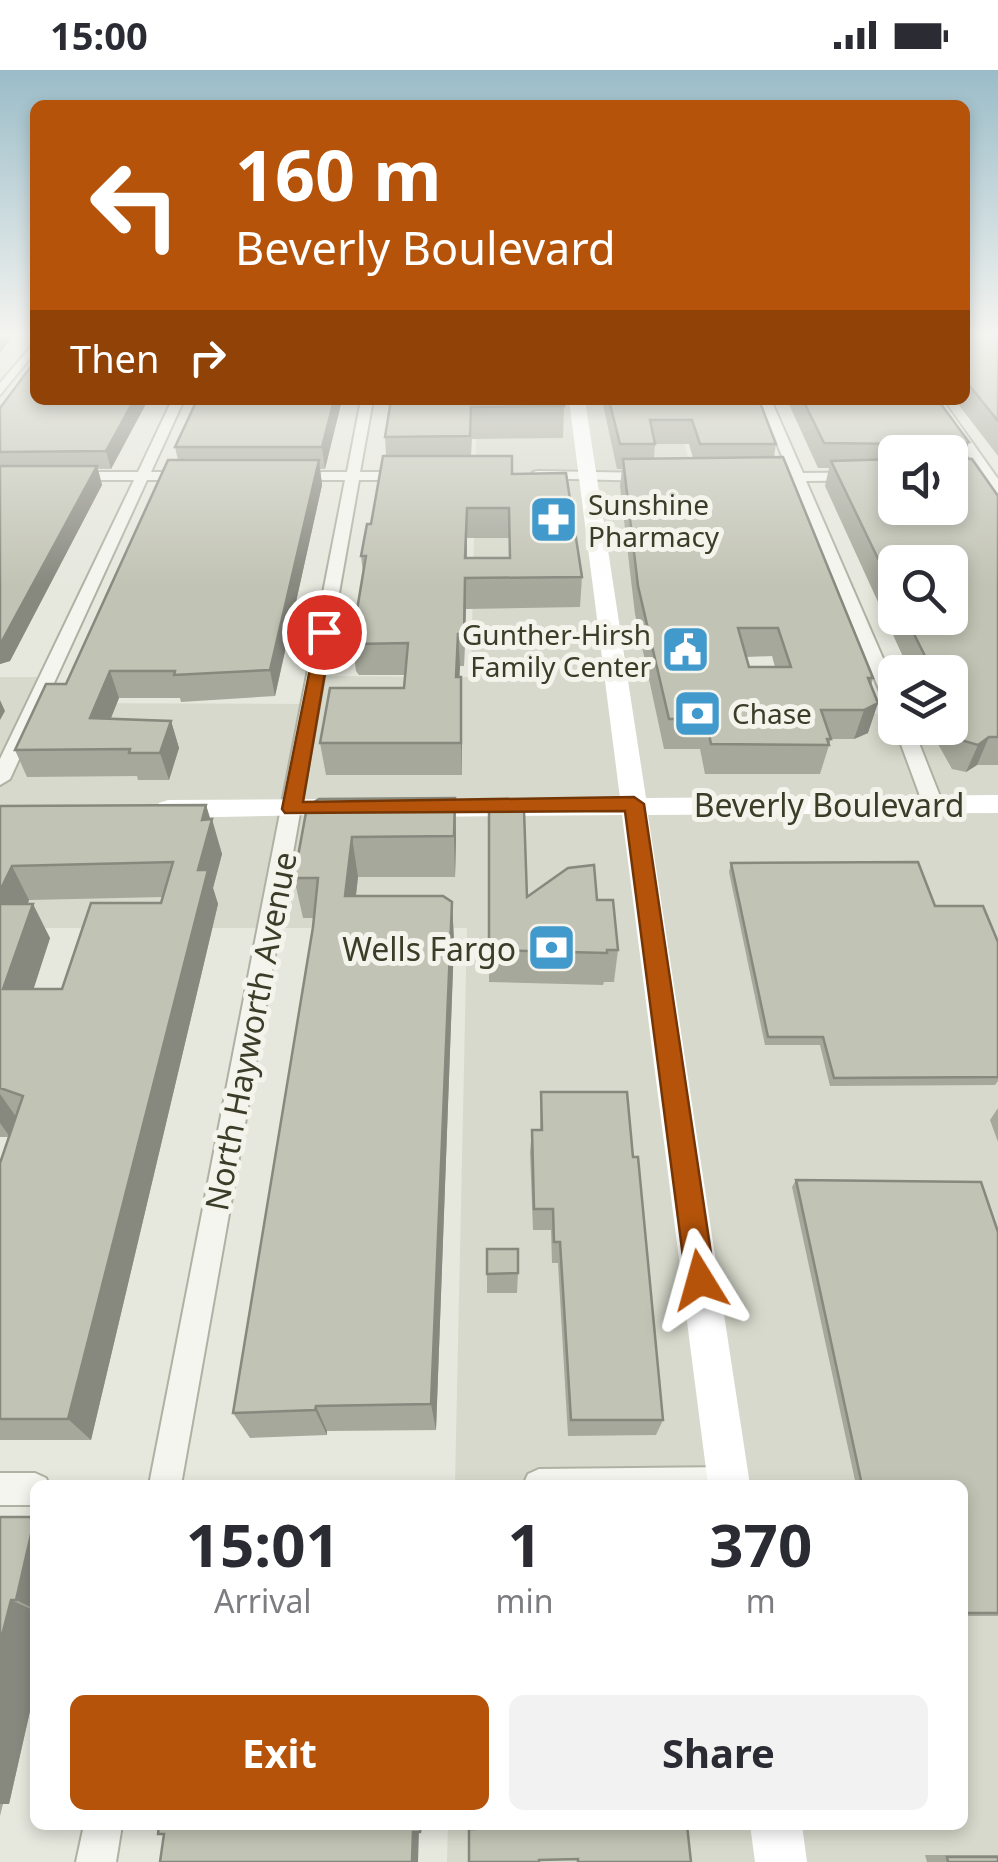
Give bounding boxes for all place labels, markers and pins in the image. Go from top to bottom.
place label: Sunshine Pharmacy [588,485,720,555]
pharmacy icon: Sunshine Pharmacy [527,494,579,546]
pin [282,590,367,675]
place label: Gunther-Hirsh Family Center [462,615,651,685]
public building icon: Gunther-Hirsh Family Center [660,624,712,676]
bank icon: Chase [671,687,723,739]
place label: Chase [732,694,812,732]
bank icon: Wells Fargo [525,922,577,974]
place label: Wells Fargo [342,927,516,970]

